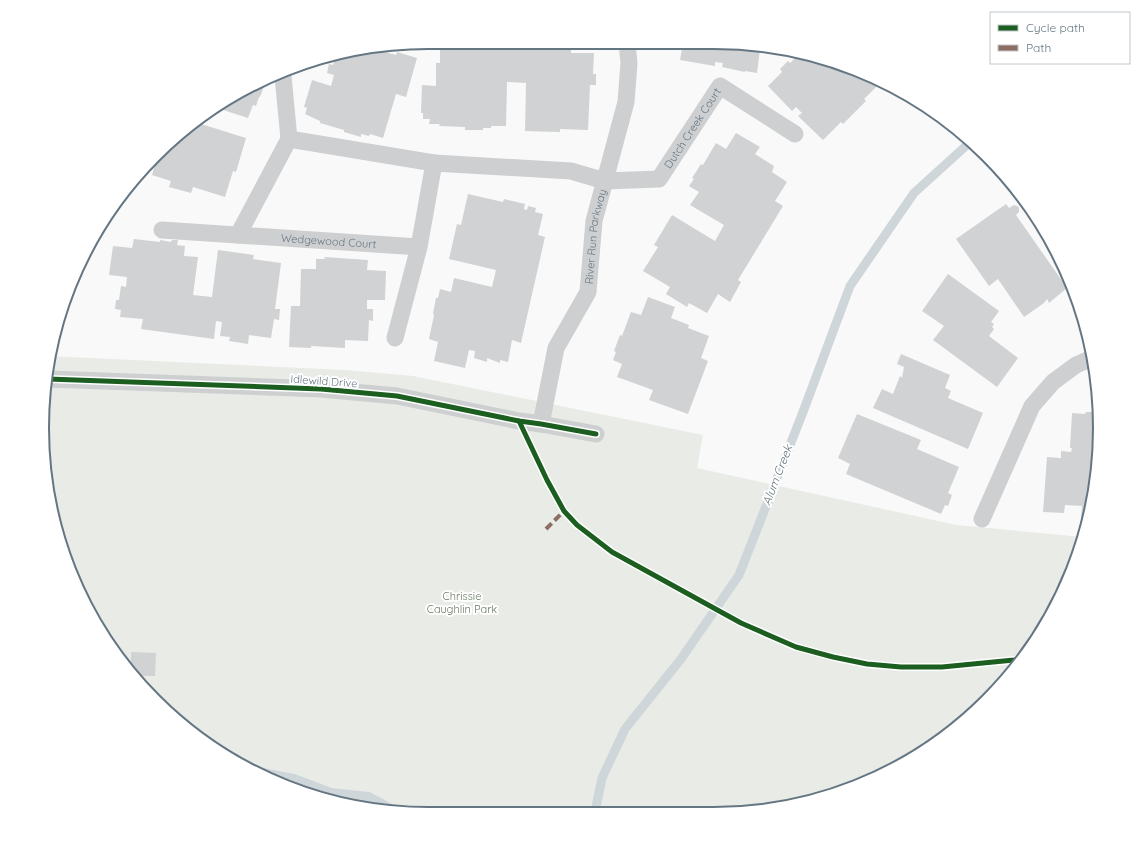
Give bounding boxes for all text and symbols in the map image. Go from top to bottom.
legend [990,12,1130,64]
text: Cycle path [1026,20,1085,35]
text: Path [1026,40,1051,55]
street label: Dutch Creek Court [661,85,724,171]
street label: River Run Parkway [582,187,609,285]
street label: Wedgewood Court [280,231,377,251]
street label: Idlewild Drive [290,372,358,390]
water label: Alum Creek [759,441,796,507]
park label: Chrissie Caughlin Park [427,589,497,616]

